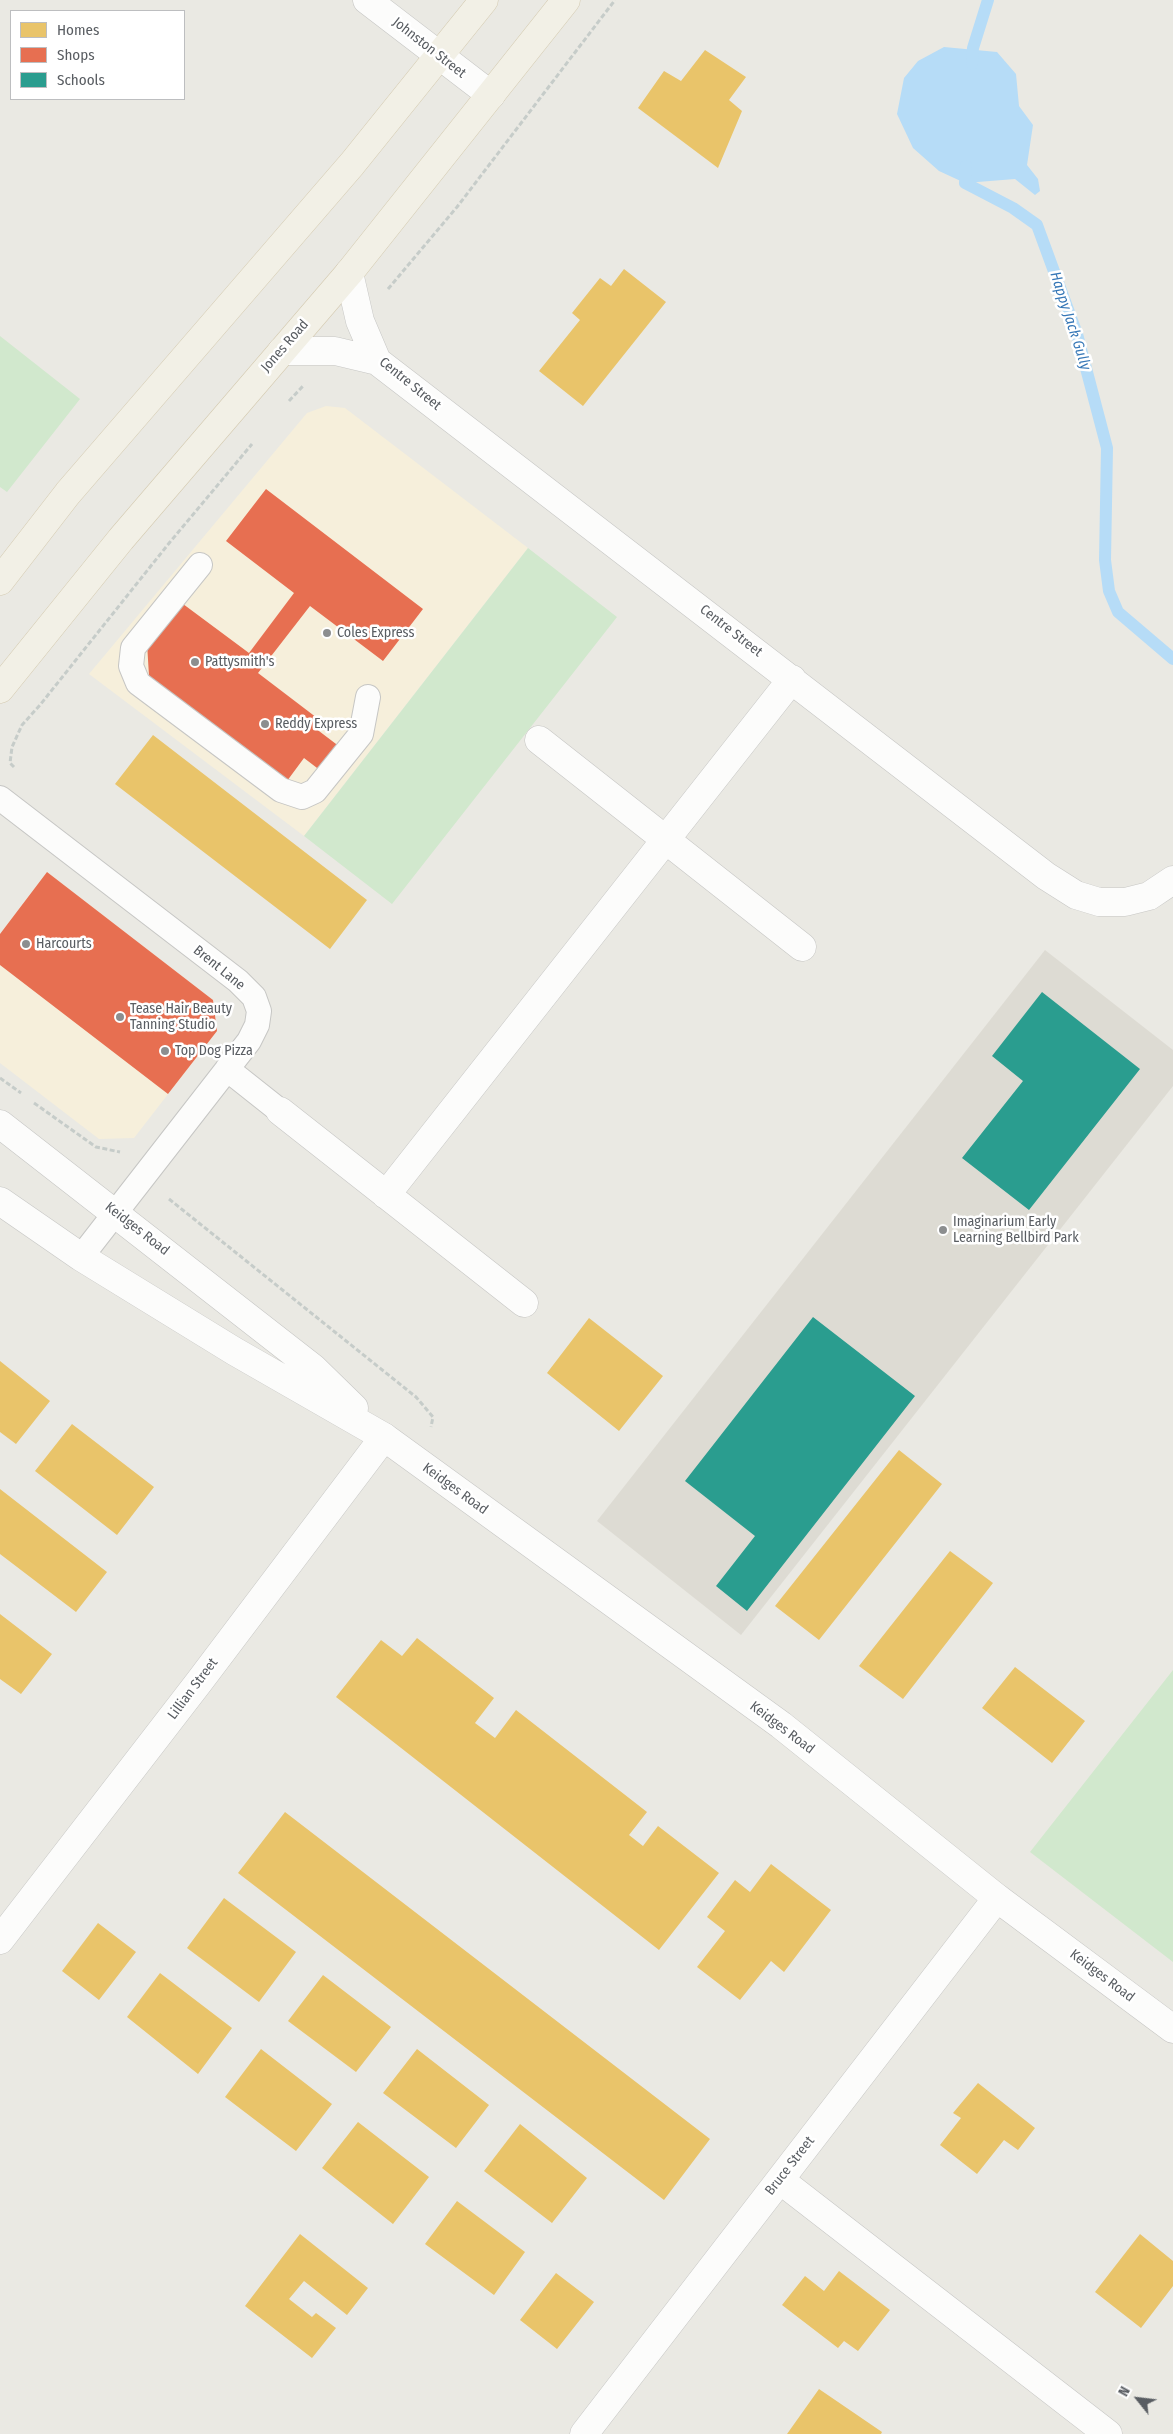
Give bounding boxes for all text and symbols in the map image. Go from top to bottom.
legend [10,10,185,100]
street label: Johnston Street [389,14,469,82]
text: Homes [57,21,99,39]
text: Shops [57,46,95,64]
text: Schools [57,71,105,89]
water label: Happy Jack Gully [1046,269,1094,373]
street label: Jones Road [258,316,312,376]
street label: Centre Street [376,354,444,414]
street label: Centre Street [696,601,766,661]
place label: Coles Express [337,625,414,641]
marker: Coles Express [321,627,333,639]
place label: Pattysmith's [205,654,274,670]
marker: Pattysmith's [189,656,201,668]
place label: Reddy Express [275,716,357,732]
marker: Reddy Express [259,718,271,730]
place label: Harcourts [36,936,92,952]
marker: Harcourts [20,938,32,950]
street label: Brent Lane [190,942,248,994]
place label: Tease Hair Beauty Tanning Studio [130,1001,232,1034]
marker: Tease Hair Beauty Tanning Studio [114,1011,126,1023]
place label: Top Dog Pizza [175,1043,253,1059]
marker: Top Dog Pizza [159,1045,171,1057]
street label: Keidges Road [102,1199,172,1259]
place label: Imaginarium Early Learning Bellbird Park [953,1214,1079,1246]
marker: Imaginarium Early Learning Bellbird Park [937,1224,949,1236]
street label: Keidges Road [419,1460,491,1518]
street label: Lillian Street [164,1655,222,1723]
street label: Keidges Road [746,1698,818,1758]
street label: Keidges Road [1066,1946,1138,2006]
street label: Bruce Street [762,2133,818,2199]
north arrow [1113,2374,1163,2424]
text: N [1115,2384,1134,2399]

